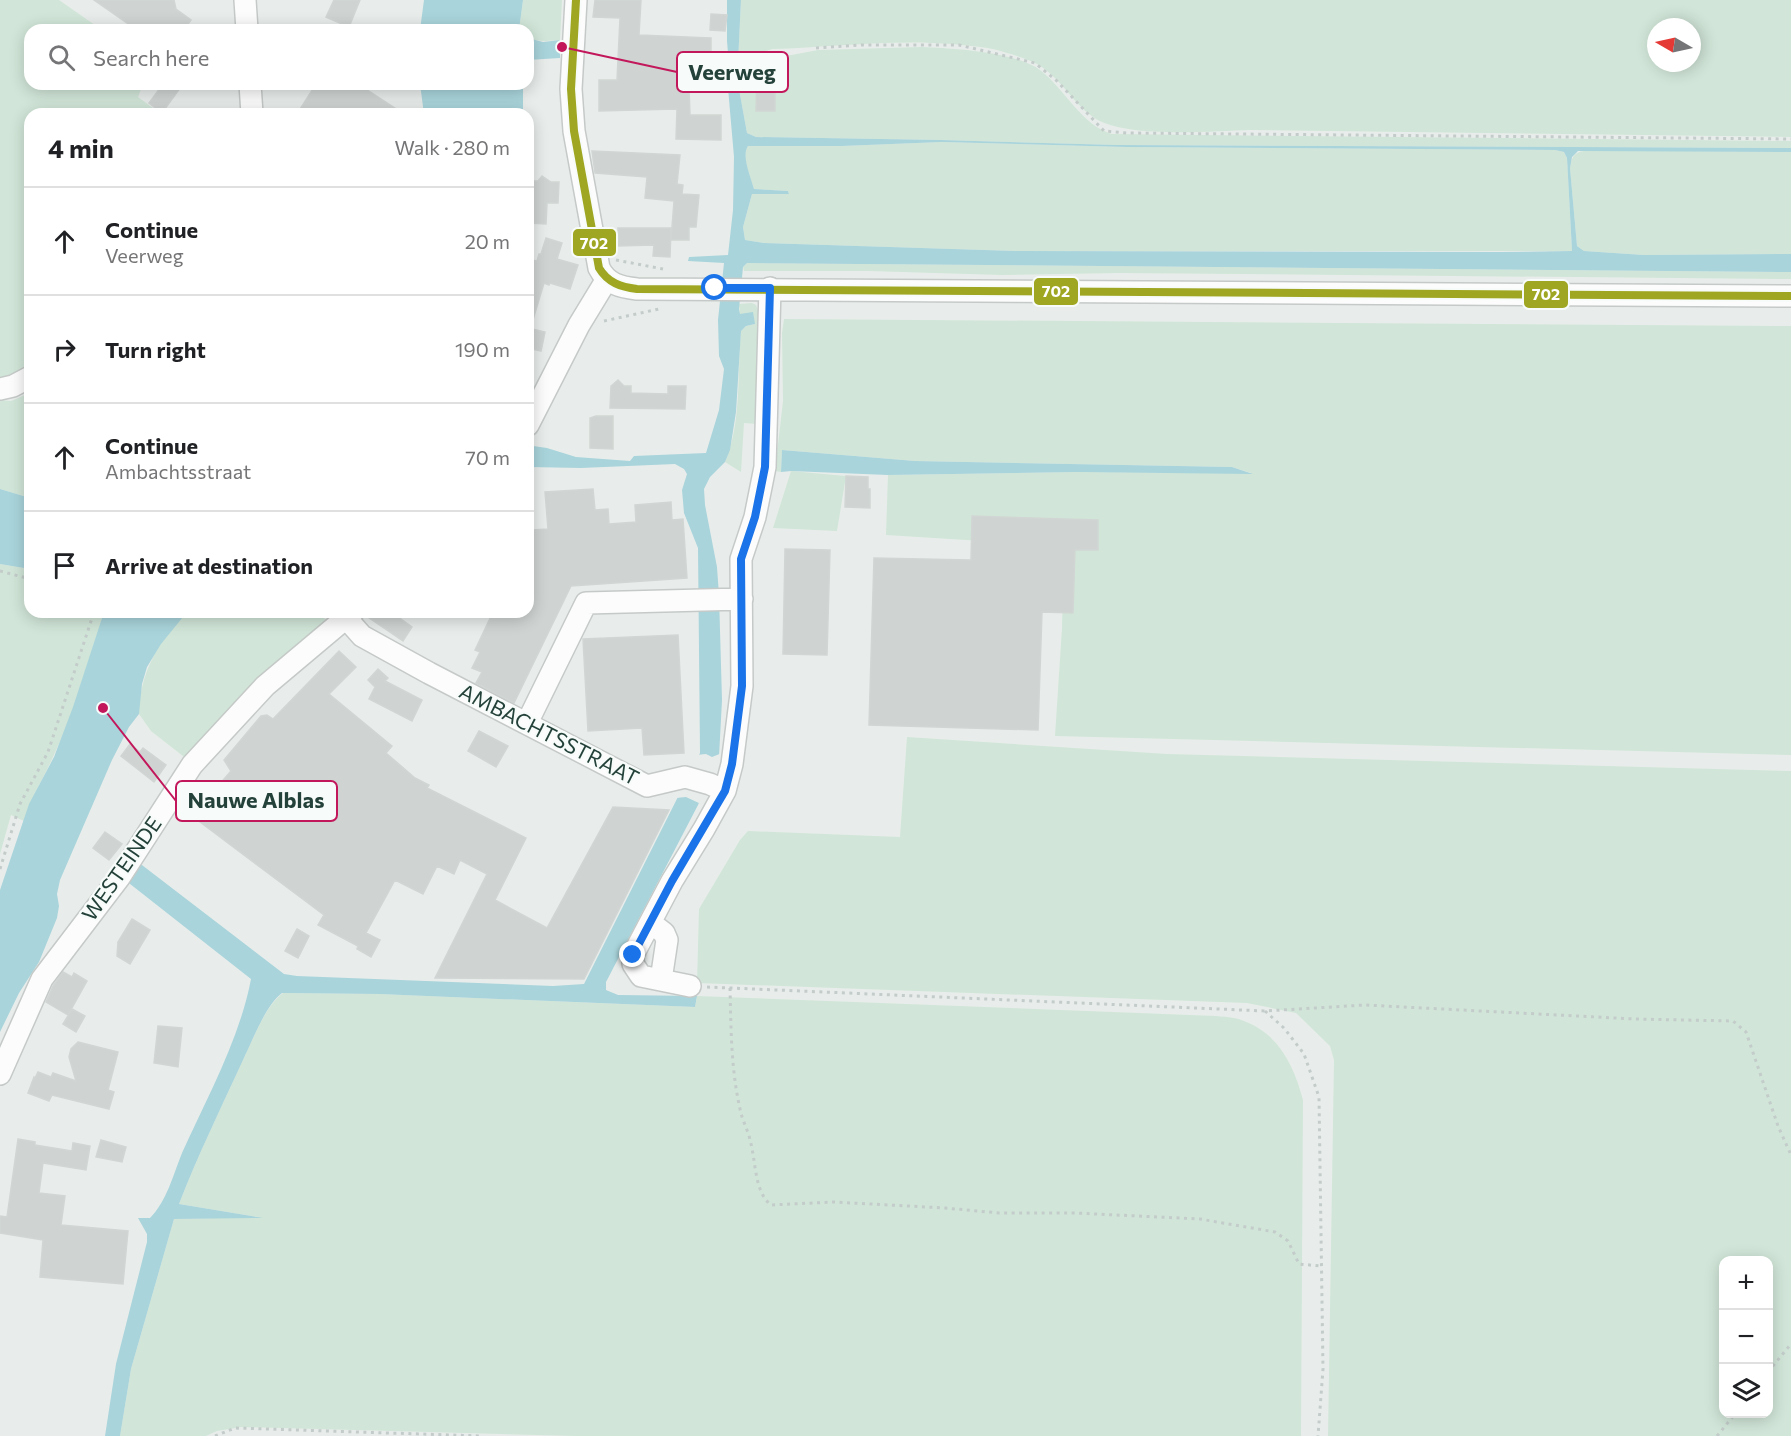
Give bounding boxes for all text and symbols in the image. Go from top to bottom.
north arrow [1647,18,1701,72]
search box [24,24,534,90]
icon: search [45,41,78,74]
text: Search here [93,44,209,71]
callout: Veerweg [677,52,788,92]
text: Veerweg [688,58,776,85]
text: 4 min [48,132,114,163]
text: Walk · 280 m [394,135,510,159]
text: Continue [105,216,198,243]
icon: ahead [48,225,81,258]
line badge: 702 [572,228,617,257]
text: 20 m [465,229,510,253]
text: 702 [580,233,608,252]
text: Veerweg [105,243,183,267]
route start [701,274,727,300]
line badge: 702 [1033,277,1079,306]
line badge: 702 [1523,280,1569,309]
text: 702 [1042,281,1070,300]
text: 702 [1532,284,1560,303]
icon: right [48,333,81,366]
text: Turn right [105,336,206,363]
text: 190 m [455,337,510,361]
text: Continue [105,432,198,459]
icon: ahead [48,441,81,474]
text: 70 m [465,445,510,469]
text: Ambachtsstraat [105,459,251,483]
icon: arrive [48,549,81,582]
text: Arrive at destination [105,552,313,579]
street label: AMBACHTSSTRAAT [456,678,644,790]
callout: Nauwe Alblas [176,781,337,821]
text: Nauwe Alblas [188,786,324,813]
street label: WESTEINDE [76,811,166,925]
route end [619,941,645,967]
map controls [1719,1256,1773,1418]
button: + [1719,1256,1773,1310]
button: − [1719,1310,1773,1364]
button: layers [1719,1364,1773,1418]

